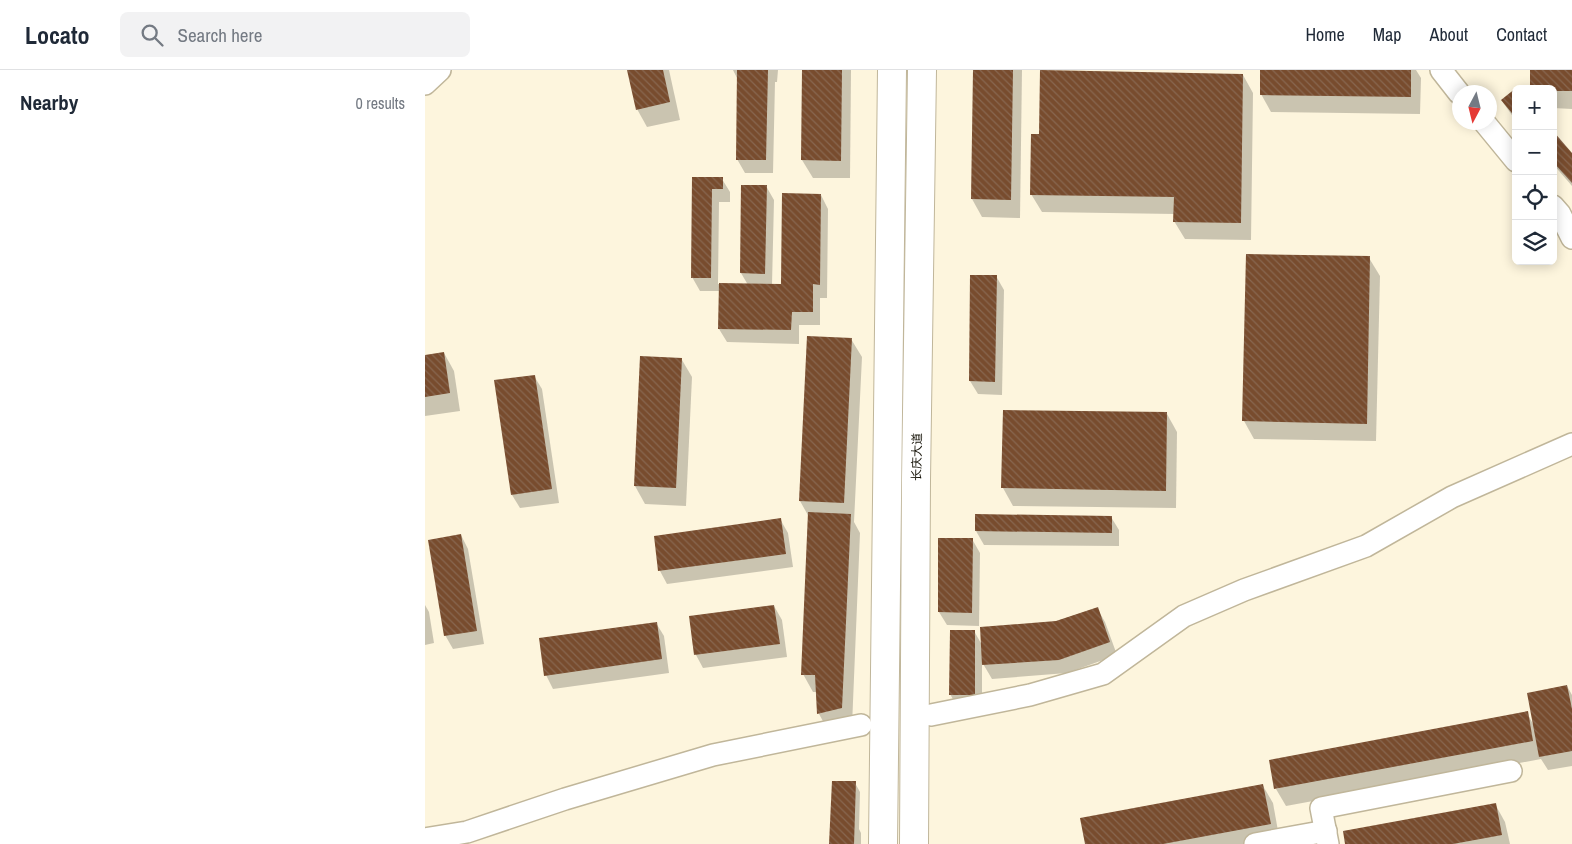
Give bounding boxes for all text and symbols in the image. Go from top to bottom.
search box [120,12,470,57]
text: Locato [25,19,90,51]
icon: search [138,21,166,49]
text: Search here [178,22,262,48]
text: Home [1305,22,1345,47]
text: Map [1373,22,1402,47]
text: About [1430,22,1468,47]
text: Contact [1496,22,1547,47]
north arrow [1452,85,1497,130]
map controls [1512,85,1557,265]
button: + [1512,85,1557,130]
text: Nearby [20,88,78,117]
text: 0 results [355,92,405,114]
button: − [1512,130,1557,175]
button: locate [1512,175,1557,220]
button: layers [1512,220,1557,265]
street label: 长庆大道 [909,433,925,481]

